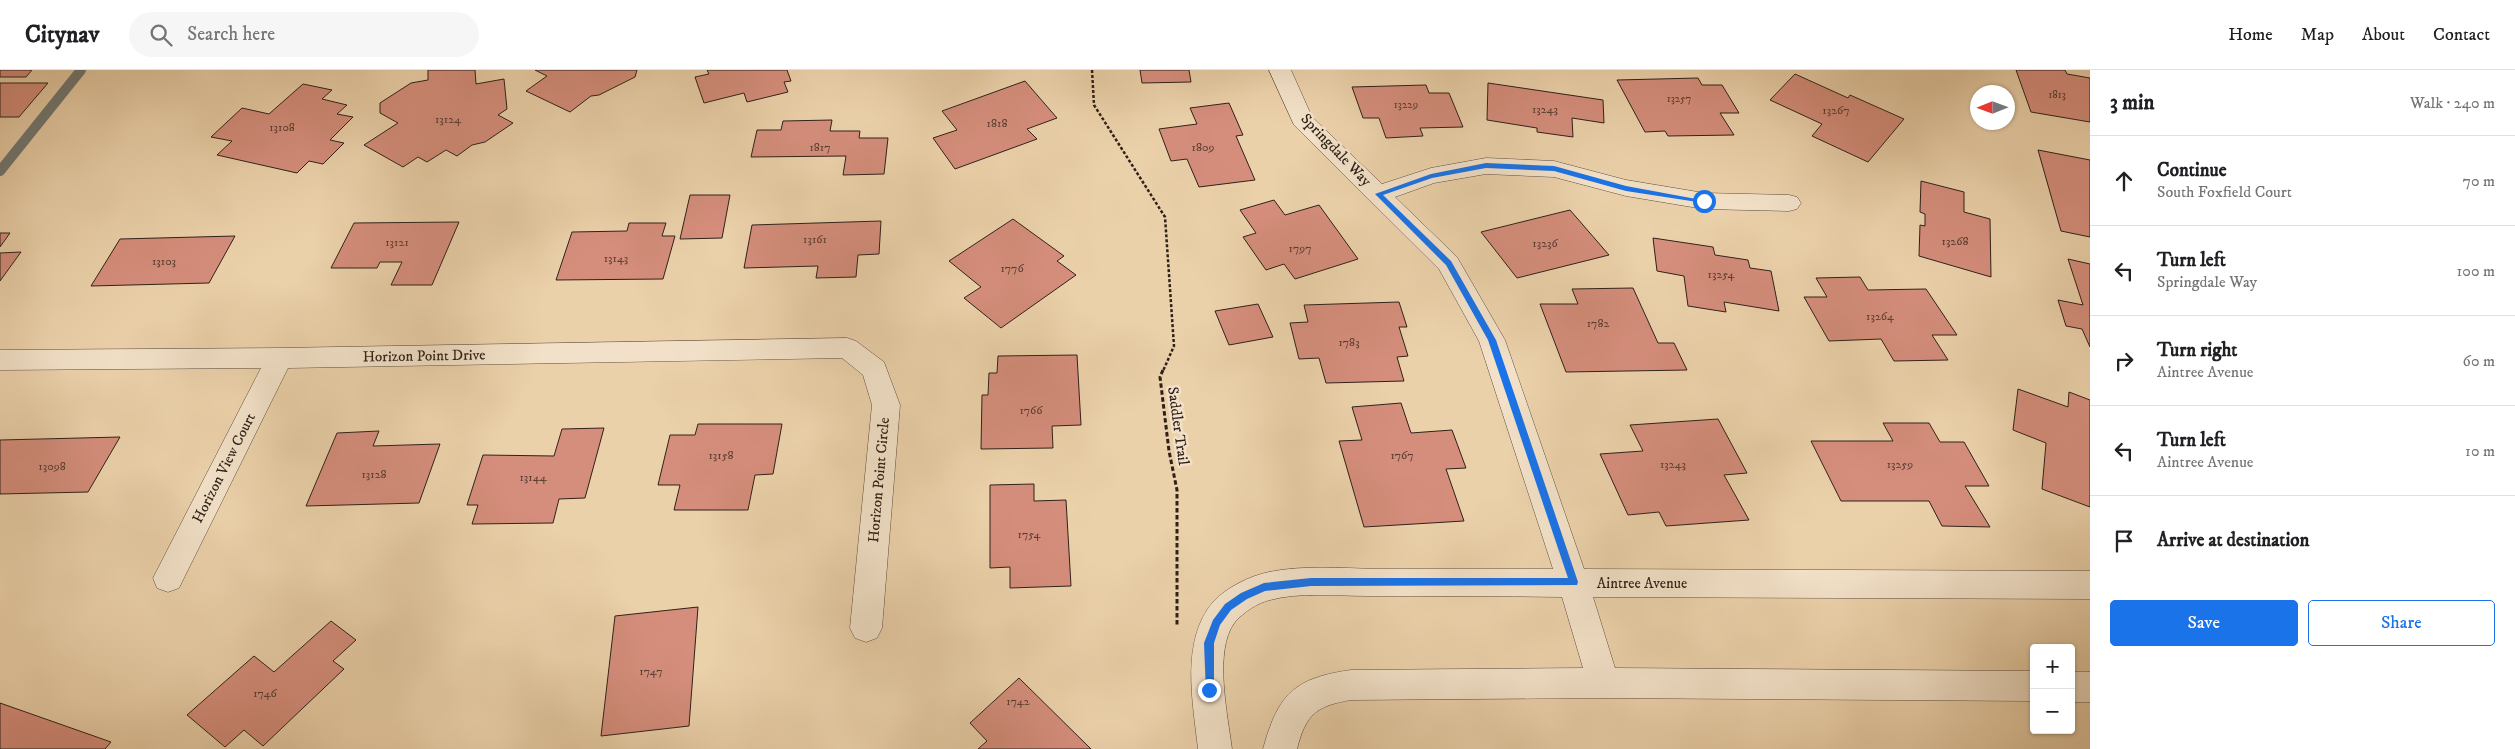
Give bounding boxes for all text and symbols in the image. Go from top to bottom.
search box [129,12,479,57]
text: Citynav [25,20,99,50]
icon: search [147,21,175,49]
text: Search here [187,23,275,46]
text: Home [2228,24,2273,46]
text: Map [2301,24,2334,46]
text: About [2362,24,2405,46]
text: Contact [2433,24,2490,46]
north arrow [1970,85,2015,130]
house number: 1813 [2048,88,2066,102]
text: 3 min [2110,90,2155,116]
house number: 13257 [1667,92,1692,106]
text: Walk · 240 m [2410,93,2495,113]
house number: 13229 [1394,98,1418,112]
house number: 13243 [1532,102,1558,117]
house number: 13267 [1822,103,1850,118]
street label: Springdale Way [1297,110,1376,191]
house number: 13124 [435,112,462,127]
house number: 1818 [987,116,1007,131]
house number: 13108 [269,120,295,135]
house number: 1817 [809,140,831,155]
house number: 1809 [1192,140,1214,155]
text: Continue [2157,159,2227,182]
icon: ahead [2110,167,2138,195]
text: 70 m [2463,171,2495,191]
text: South Foxfield Court [2157,182,2292,202]
route start [1693,190,1716,213]
house number: 13161 [803,232,827,247]
house number: 13268 [1941,234,1969,249]
house number: 13121 [385,235,409,250]
house number: 13236 [1532,236,1559,251]
house number: 1797 [1288,241,1312,256]
text: Turn left [2157,249,2226,272]
house number: 13143 [604,251,628,266]
house number: 13103 [152,254,176,269]
icon: left [2110,257,2138,285]
house number: 1776 [1000,261,1024,276]
text: 100 m [2457,261,2495,281]
house number: 13254 [1708,267,1736,282]
text: Springdale Way [2157,272,2257,292]
house number: 13264 [1866,309,1895,324]
house number: 1782 [1587,316,1609,331]
house number: 1783 [1338,335,1360,350]
text: Turn right [2157,339,2237,362]
street label: Horizon Point Drive [362,345,486,367]
icon: right [2110,347,2138,375]
text: 60 m [2463,351,2495,371]
text: Aintree Avenue [2157,362,2253,382]
street label: Saddler Trail [1163,386,1193,467]
house number: 1766 [1019,403,1043,418]
street label: Horizon View Court [188,410,260,526]
street label: Horizon Point Circle [864,417,894,543]
text: Turn left [2157,429,2226,452]
icon: left [2110,437,2138,465]
text: 10 m [2465,441,2495,461]
house number: 13158 [708,448,734,463]
house number: 1767 [1390,448,1414,463]
text: Aintree Avenue [2157,452,2253,472]
house number: 13243 [1660,457,1686,472]
house number: 13259 [1887,457,1913,472]
house number: 13098 [38,459,66,474]
house number: 13128 [361,467,387,482]
house number: 13144 [519,470,548,485]
house number: 1754 [1018,527,1042,542]
icon: arrive [2110,527,2138,555]
text: Arrive at destination [2157,529,2309,552]
street label: Aintree Avenue [1597,574,1687,593]
button: Save [2110,600,2298,646]
button: Share [2308,600,2495,646]
map controls [2030,644,2075,734]
button: + [2030,644,2075,689]
house number: 1747 [639,664,663,679]
route end [1198,679,1221,702]
house number: 1746 [253,686,278,701]
button: − [2030,689,2075,734]
house number: 1742 [1006,694,1030,709]

